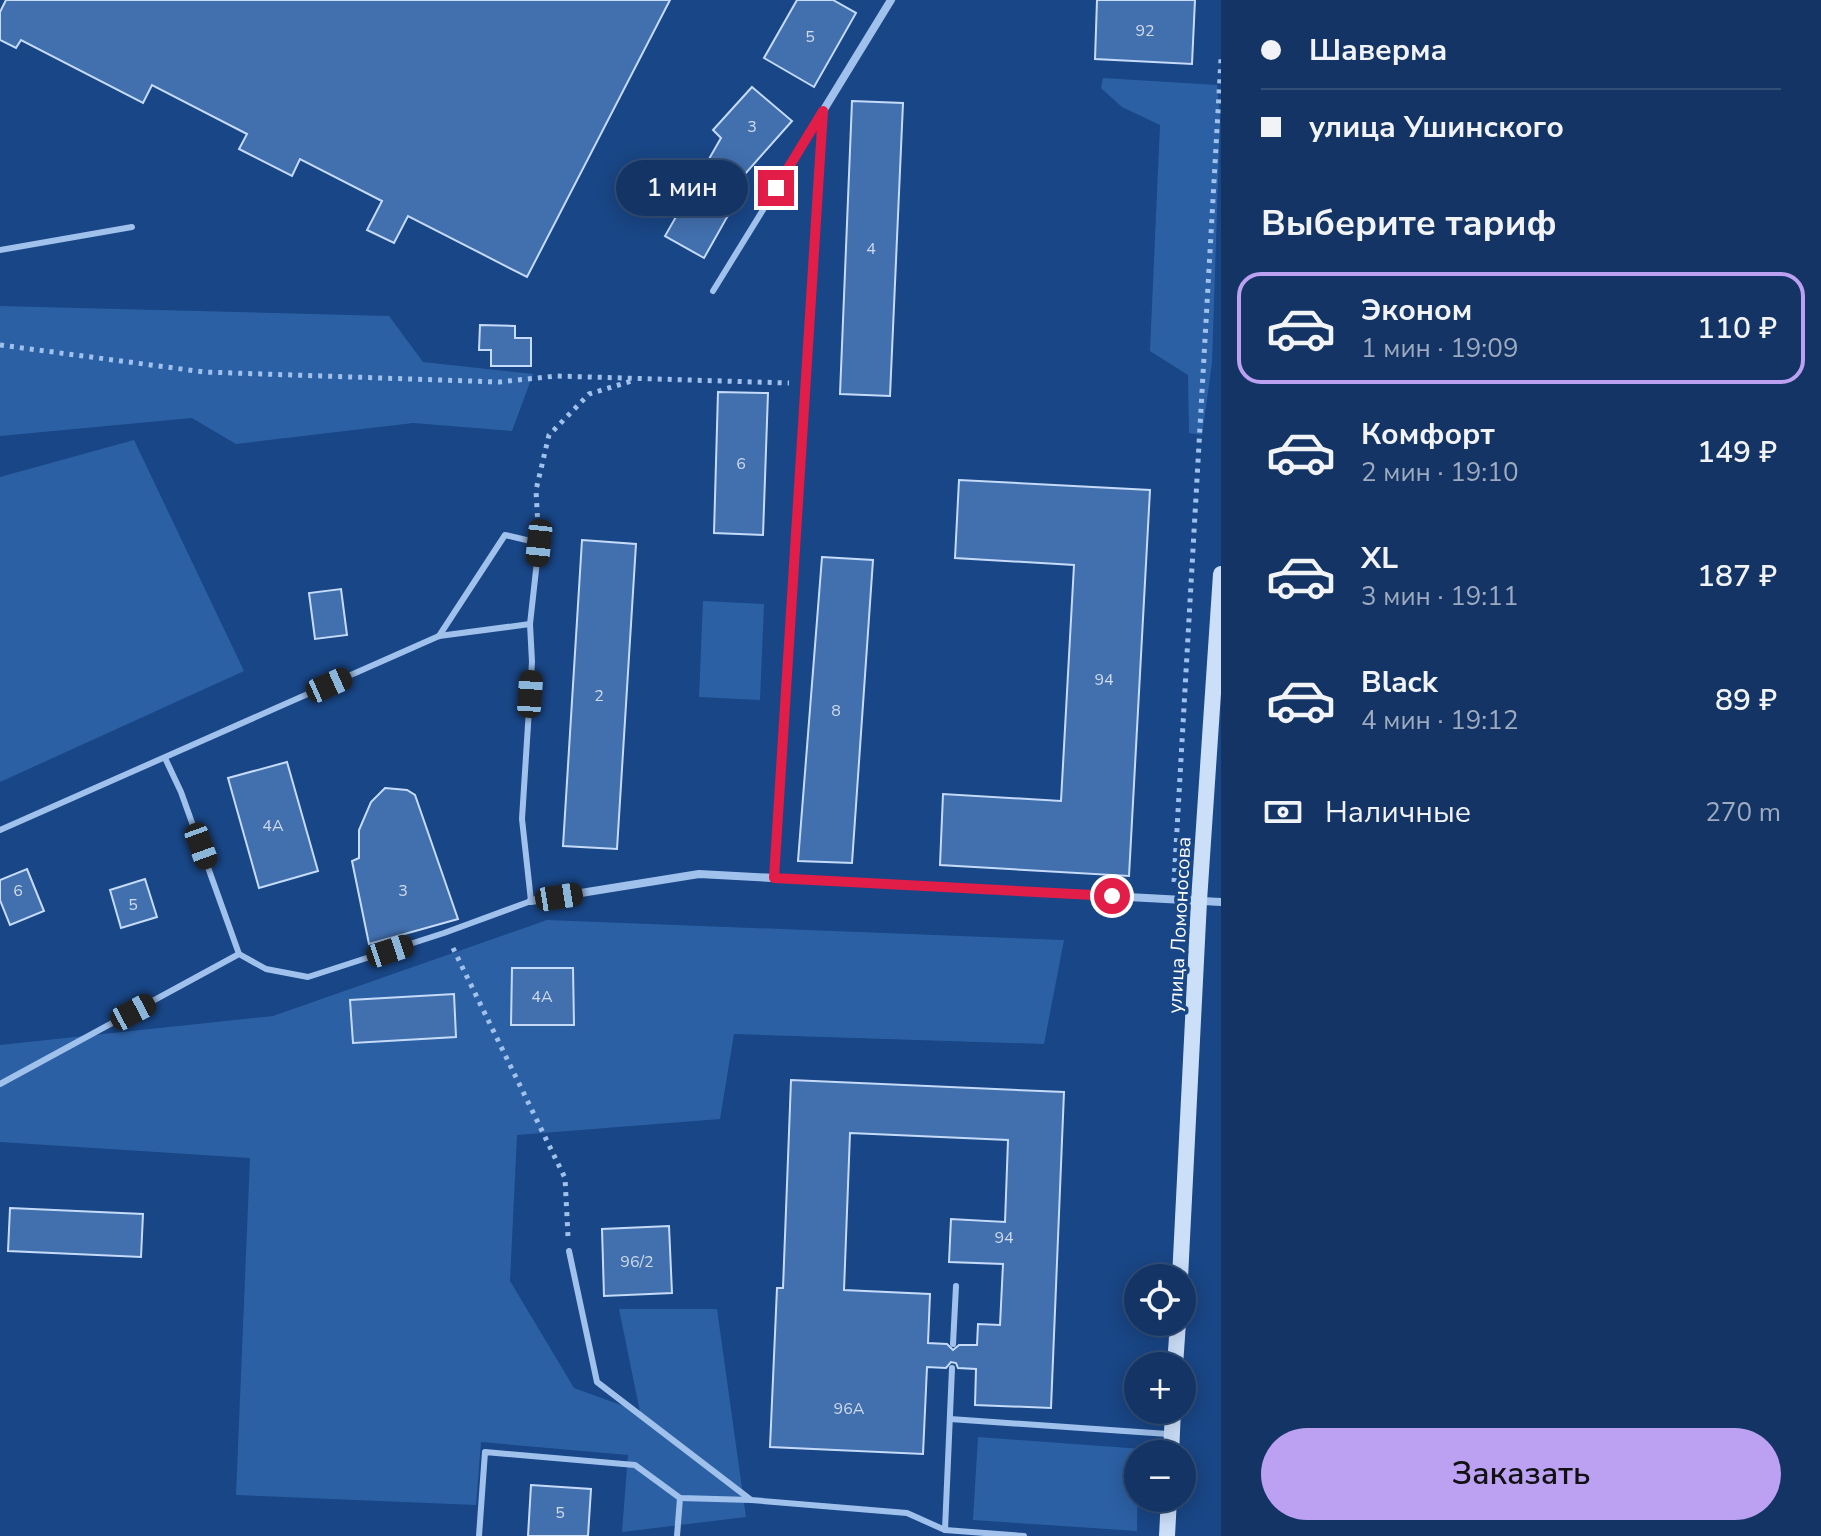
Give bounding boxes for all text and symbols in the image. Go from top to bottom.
house number: 92 [1135,20,1155,42]
house number: 5 [805,26,815,48]
text: Шаверма [1309,30,1447,71]
text: улица Ушинского [1309,107,1564,148]
house number: 3 [747,116,757,138]
callout: 1 мин [616,160,748,216]
text: 1 мин [647,170,717,205]
route end [758,170,794,206]
text: Выберите тариф [1261,199,1557,248]
house number: 4 [866,238,876,260]
text: Эконом [1361,290,1472,331]
icon: car [1265,292,1337,364]
text: 110 ₽ [1697,308,1777,349]
text: 1 мин · 19:09 [1361,331,1518,366]
text: Комфорт [1361,414,1495,455]
icon: car [1265,416,1337,488]
text: 149 ₽ [1697,432,1777,473]
house number: 6 [736,453,746,475]
text: 2 мин · 19:10 [1361,455,1518,490]
car [525,518,553,568]
text: XL [1361,538,1398,579]
icon: car [1265,540,1337,612]
text: 187 ₽ [1697,556,1777,597]
text: 3 мин · 19:11 [1361,579,1518,614]
text: Black [1361,662,1438,703]
car [302,664,356,706]
icon: car [1265,664,1337,736]
car [516,669,544,719]
house number: 94 [1094,669,1114,691]
text: 89 ₽ [1715,680,1777,721]
house number: 2 [594,685,604,707]
house number: 8 [831,700,841,722]
text: 4 мин · 19:12 [1361,703,1518,738]
icon: cash [1261,790,1305,834]
text: Наличные [1325,792,1471,833]
text: 270 m [1705,795,1781,830]
house number: 4А [262,815,284,837]
car [182,819,220,873]
street label: улица Ломоносова [1161,836,1198,1014]
route start [1094,878,1130,914]
house number: 6 [13,880,23,902]
house number: 3 [398,880,408,902]
car [533,881,585,913]
house number: 5 [128,894,138,916]
car [363,932,417,970]
house number: 4А [531,986,553,1008]
car [106,990,160,1034]
house number: 94 [994,1227,1014,1249]
house number: 96/2 [620,1251,654,1273]
map controls [1124,1264,1196,1512]
button: locate [1124,1264,1196,1336]
button: + [1124,1352,1196,1424]
house number: 96А [834,1398,865,1420]
button: Заказать [1261,1428,1781,1520]
button: − [1124,1440,1196,1512]
house number: 5 [555,1502,565,1524]

